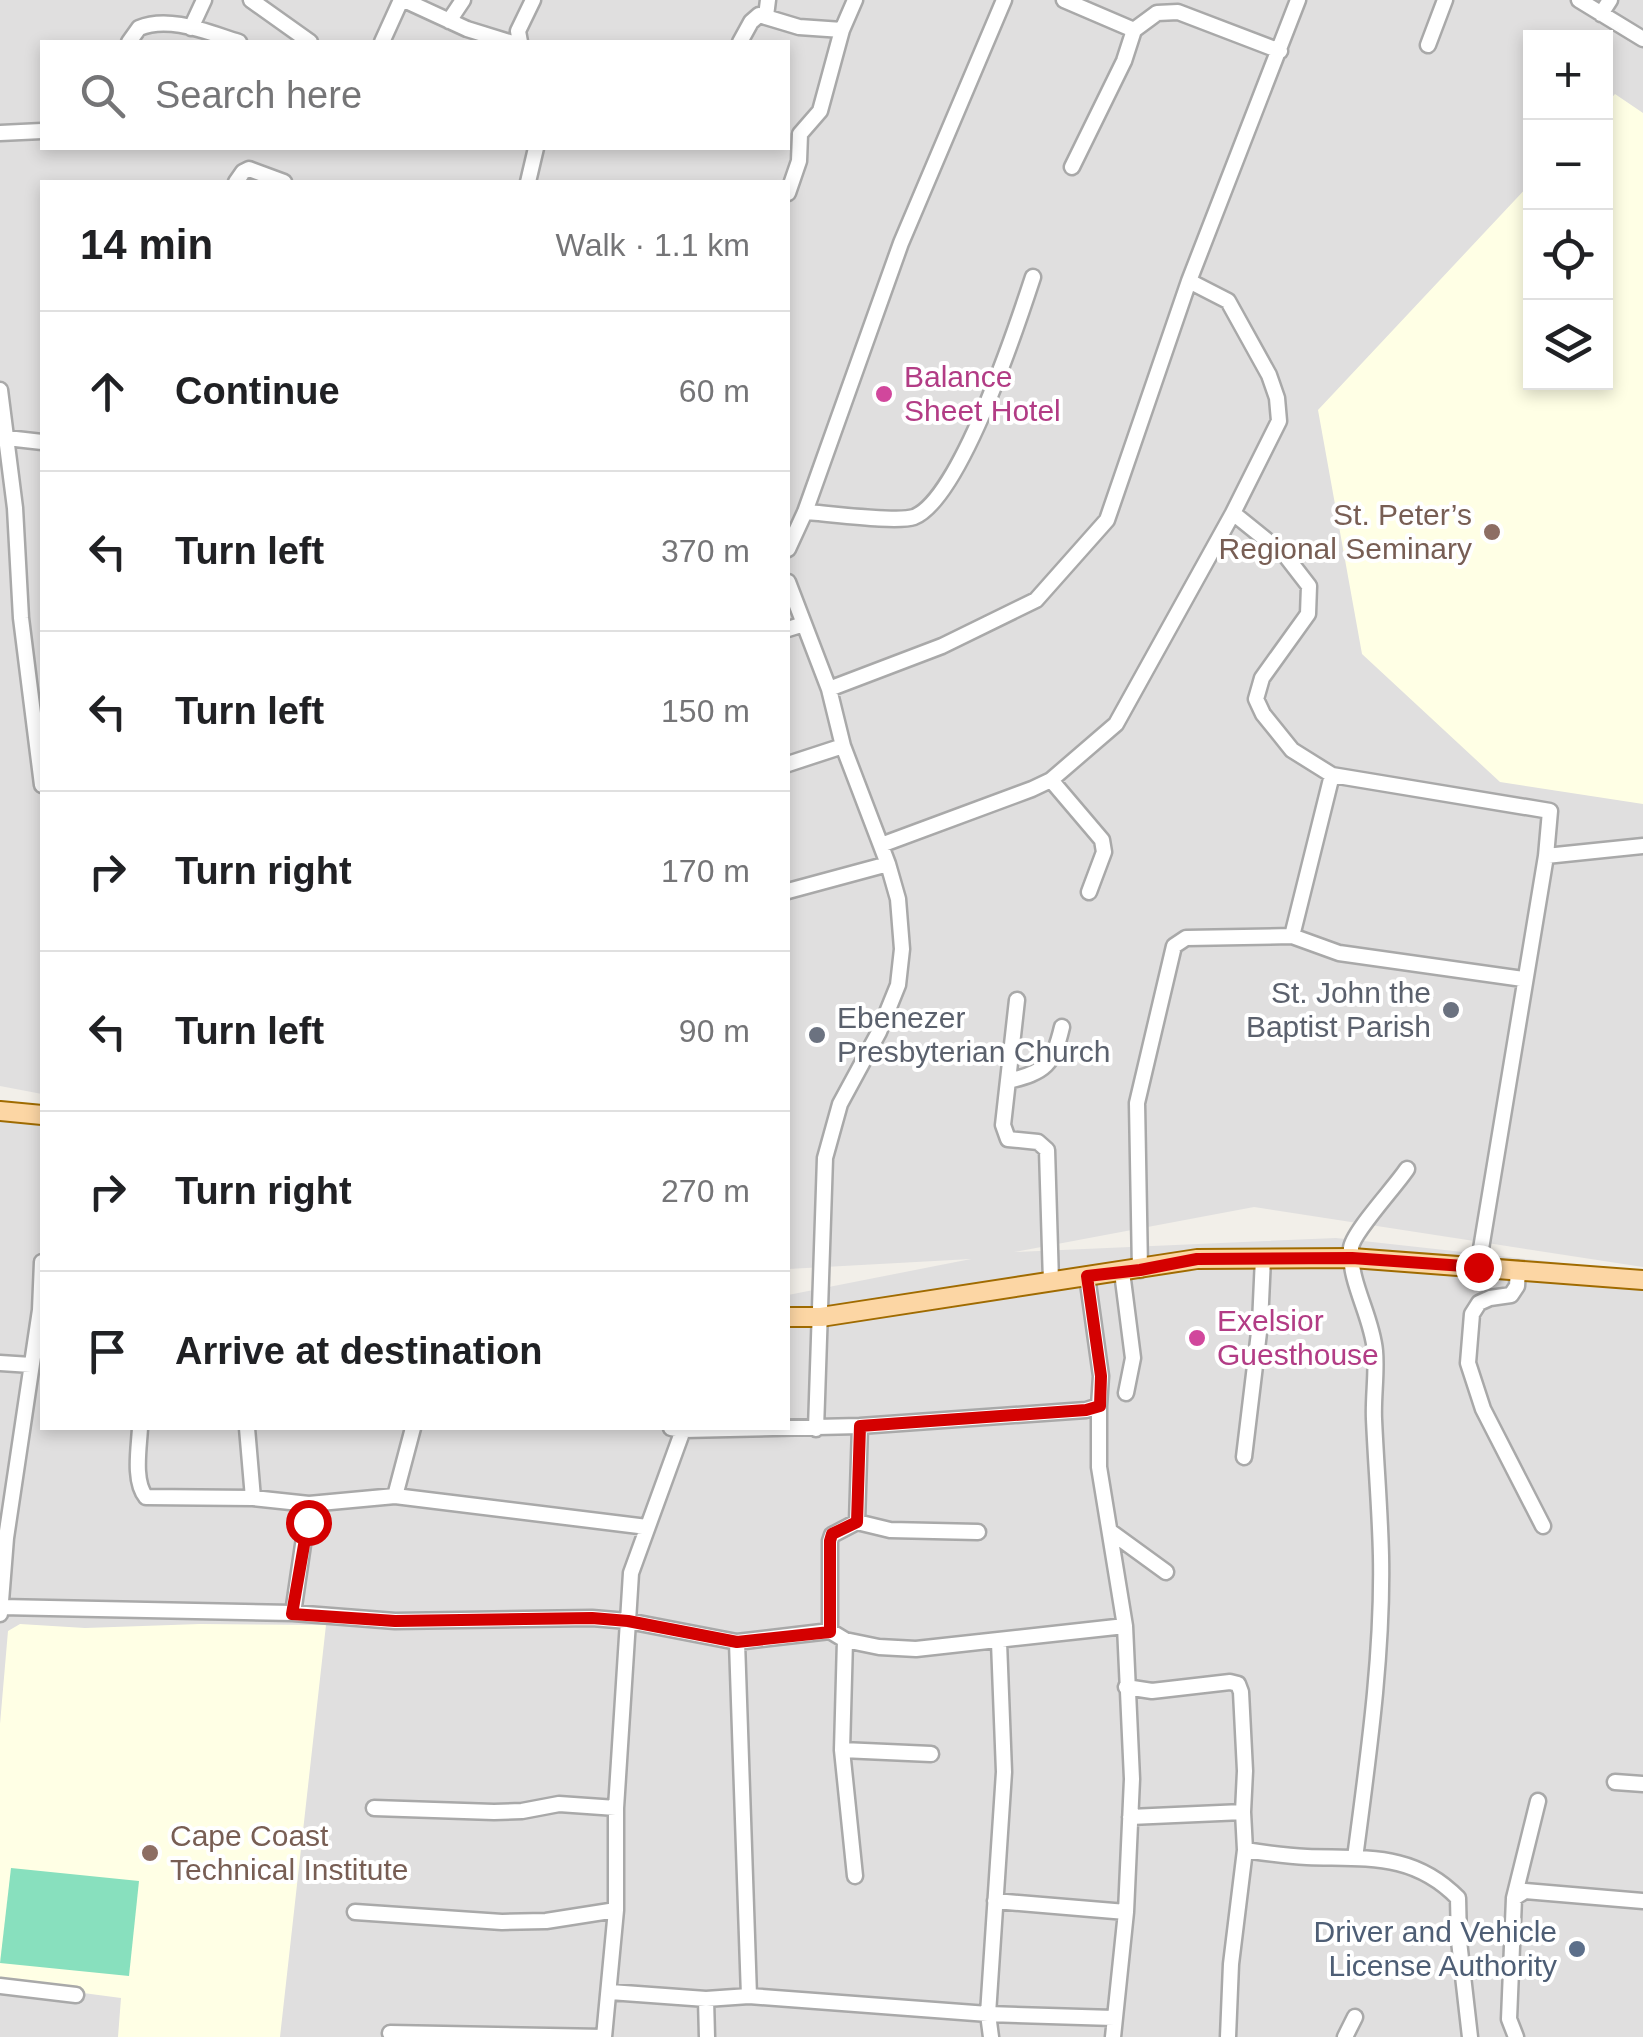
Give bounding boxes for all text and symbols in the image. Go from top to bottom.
map controls [1523,30,1613,390]
button: + [1523,30,1613,120]
search box [40,40,790,150]
icon: search [75,68,130,123]
text: Search here [155,74,362,116]
button: − [1523,120,1613,210]
button: locate [1523,210,1613,300]
text: 14 min [80,221,213,268]
text: Walk · 1.1 km [556,227,750,263]
button: layers [1523,300,1613,390]
place label: Balance Sheet Hotel [904,360,1061,427]
icon: ahead [80,364,135,419]
text: Continue [175,370,340,412]
text: 60 m [679,373,750,409]
marker: Balance Sheet Hotel [873,383,895,405]
place label: St. Peter’s Regional Seminary [1219,498,1472,565]
marker: St. Peter’s Regional Seminary [1481,521,1503,543]
icon: left [80,524,135,579]
text: Turn left [175,530,324,572]
text: 370 m [661,533,750,569]
icon: left [80,684,135,739]
text: Turn left [175,690,324,732]
text: 150 m [661,693,750,729]
icon: right [80,844,135,899]
text: Turn right [175,850,352,892]
text: 170 m [661,853,750,889]
place label: St. John the Baptist Parish [1246,976,1431,1043]
marker: St. John the Baptist Parish [1440,999,1462,1021]
place label: Ebenezer Presbyterian Church [837,1001,1110,1068]
icon: left [80,1004,135,1059]
text: Turn left [175,1010,324,1052]
text: 90 m [679,1013,750,1049]
marker: Ebenezer Presbyterian Church [806,1024,828,1046]
icon: right [80,1164,135,1219]
text: Turn right [175,1170,352,1212]
text: 270 m [661,1173,750,1209]
route end [1456,1245,1502,1291]
place label: Exelsior Guesthouse [1217,1304,1379,1371]
icon: arrive [80,1324,135,1379]
marker: Exelsior Guesthouse [1186,1327,1208,1349]
text: Arrive at destination [175,1330,542,1372]
route start [286,1500,332,1546]
place label: Cape Coast Technical Institute [170,1819,408,1886]
marker: Cape Coast Technical Institute [139,1842,161,1864]
place label: Driver and Vehicle License Authority [1314,1915,1557,1982]
marker: Driver and Vehicle License Authority [1566,1938,1588,1960]

